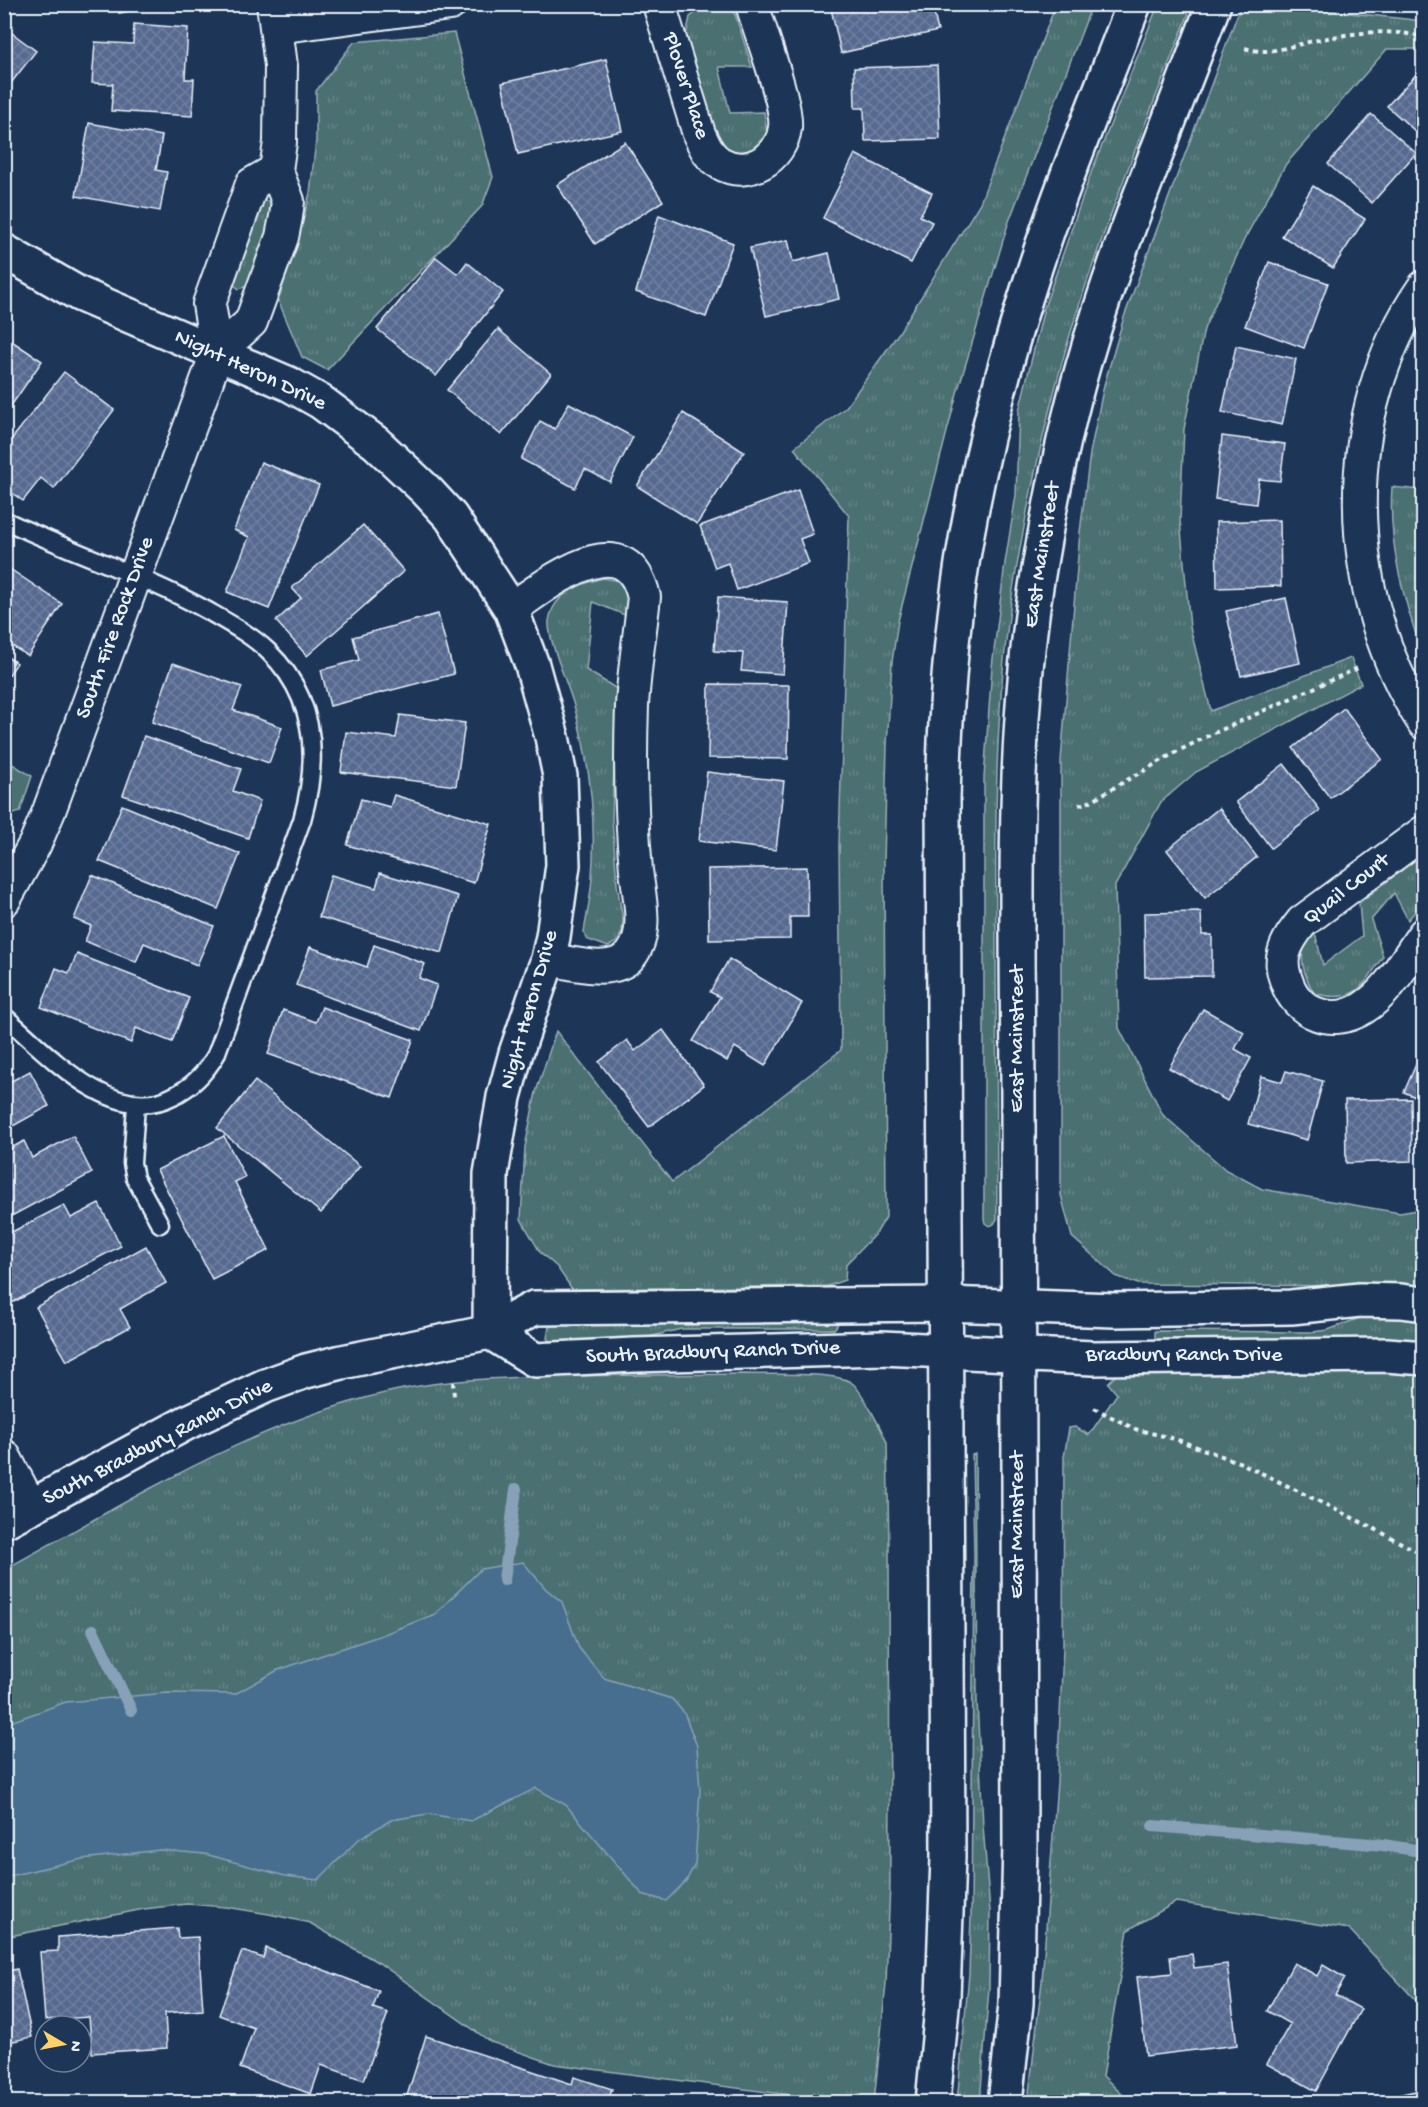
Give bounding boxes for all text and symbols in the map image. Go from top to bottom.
street label: Plover Place [655,28,715,143]
street label: Night Heron Drive [170,324,331,418]
street label: East Mainstreet [1019,478,1068,630]
street label: South Fire Rock Drive [71,533,161,723]
street label: Quail Court [1299,847,1397,932]
street label: Night Heron Drive [495,927,565,1093]
street label: East Mainstreet [1005,963,1031,1113]
street label: South Bradbury Ranch Drive [585,1336,841,1370]
street label: Bradbury Ranch Drive [1085,1343,1283,1369]
street label: South Bradbury Ranch Drive [39,1373,278,1512]
street label: East Mainstreet [1005,1449,1031,1599]
north arrow [33,2014,93,2074]
text: N [64,2039,85,2053]

